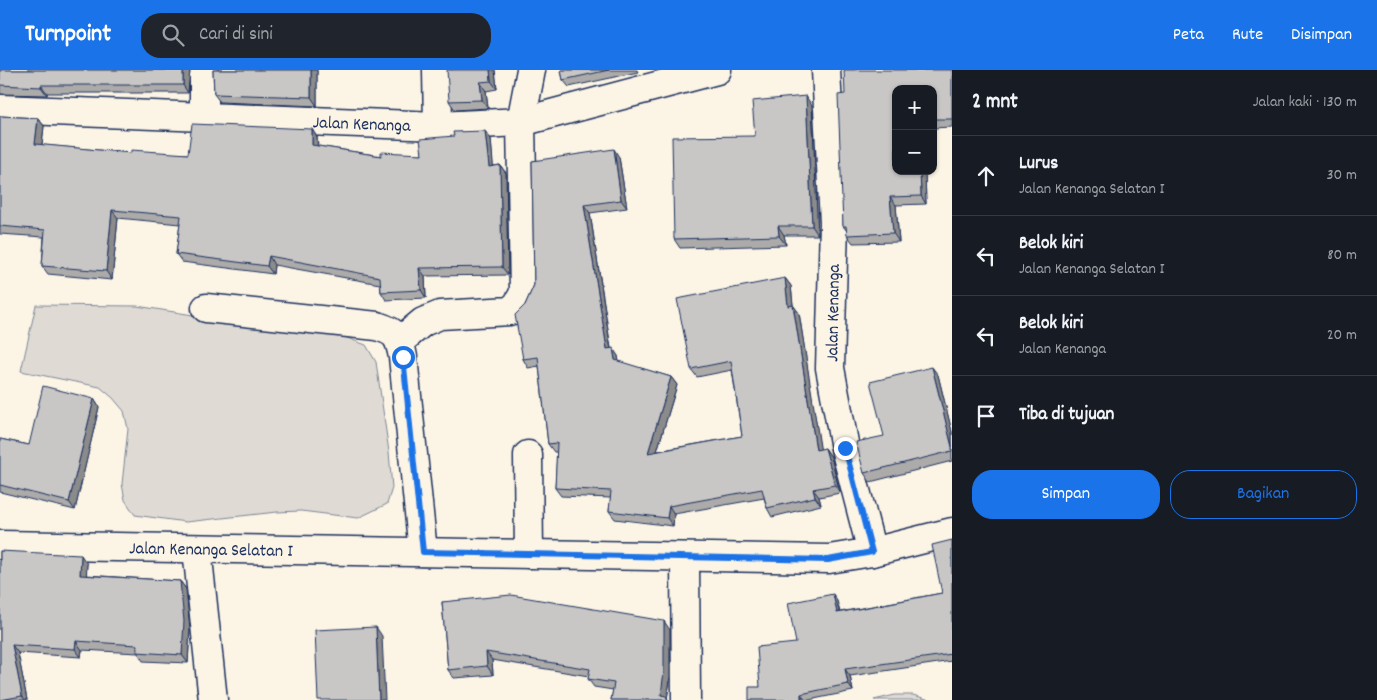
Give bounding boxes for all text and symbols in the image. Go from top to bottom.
search box [141,13,491,58]
text: Turnpoint [25,18,111,52]
icon: search [159,21,187,49]
text: Cari di sini [199,22,273,49]
text: Peta [1173,23,1204,48]
text: Rute [1232,23,1263,48]
text: Disimpan [1291,23,1352,48]
map controls [892,85,937,175]
button: + [892,85,937,130]
text: 2 mnt [972,88,1018,118]
text: Jalan kaki · 130 m [1253,91,1357,114]
street label: Jalan Kenanga [312,111,412,140]
button: − [892,130,937,175]
text: Lurus [1019,151,1058,178]
icon: ahead [972,162,1000,190]
text: 30 m [1327,164,1357,187]
text: Jalan Kenanga Selatan I [1019,178,1164,201]
text: Belok kiri [1019,231,1083,258]
icon: left [972,242,1000,270]
text: 80 m [1327,244,1357,267]
text: Jalan Kenanga Selatan I [1019,258,1164,281]
street label: Jalan Kenanga [821,263,848,362]
text: Belok kiri [1019,311,1083,338]
icon: left [972,322,1000,350]
text: 20 m [1327,324,1357,347]
text: Jalan Kenanga [1019,338,1106,361]
route start [392,346,415,369]
icon: arrive [972,402,1000,430]
text: Tiba di tujuan [1019,402,1114,429]
route end [834,437,857,460]
button: Simpan [972,470,1160,519]
button: Bagikan [1170,470,1357,519]
street label: Jalan Kenanga Selatan I [129,537,293,565]

